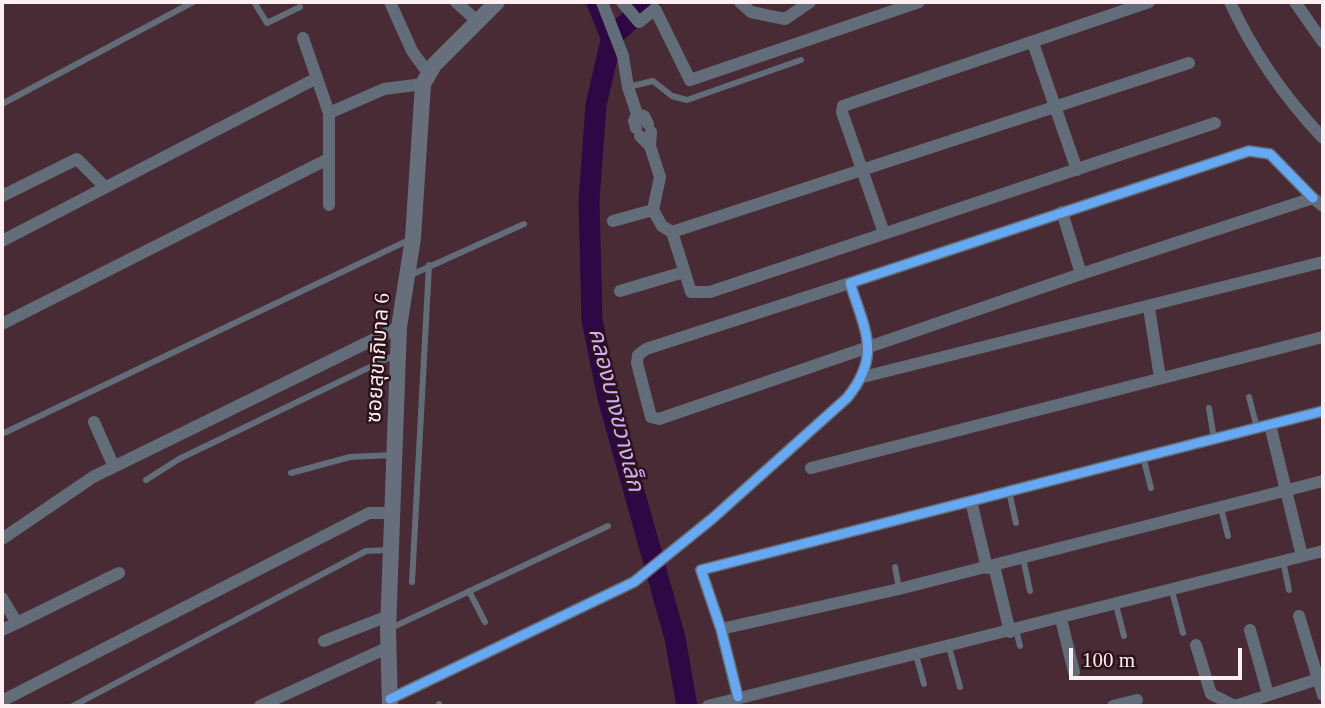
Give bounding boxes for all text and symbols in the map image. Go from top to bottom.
street label: ซอยสุขาภิบาล 6 [362,292,396,424]
water label: คลองบางขวางเล็ก [581,325,649,495]
scale bar [1073,634,1246,678]
text: 100 m [1082,648,1135,672]

